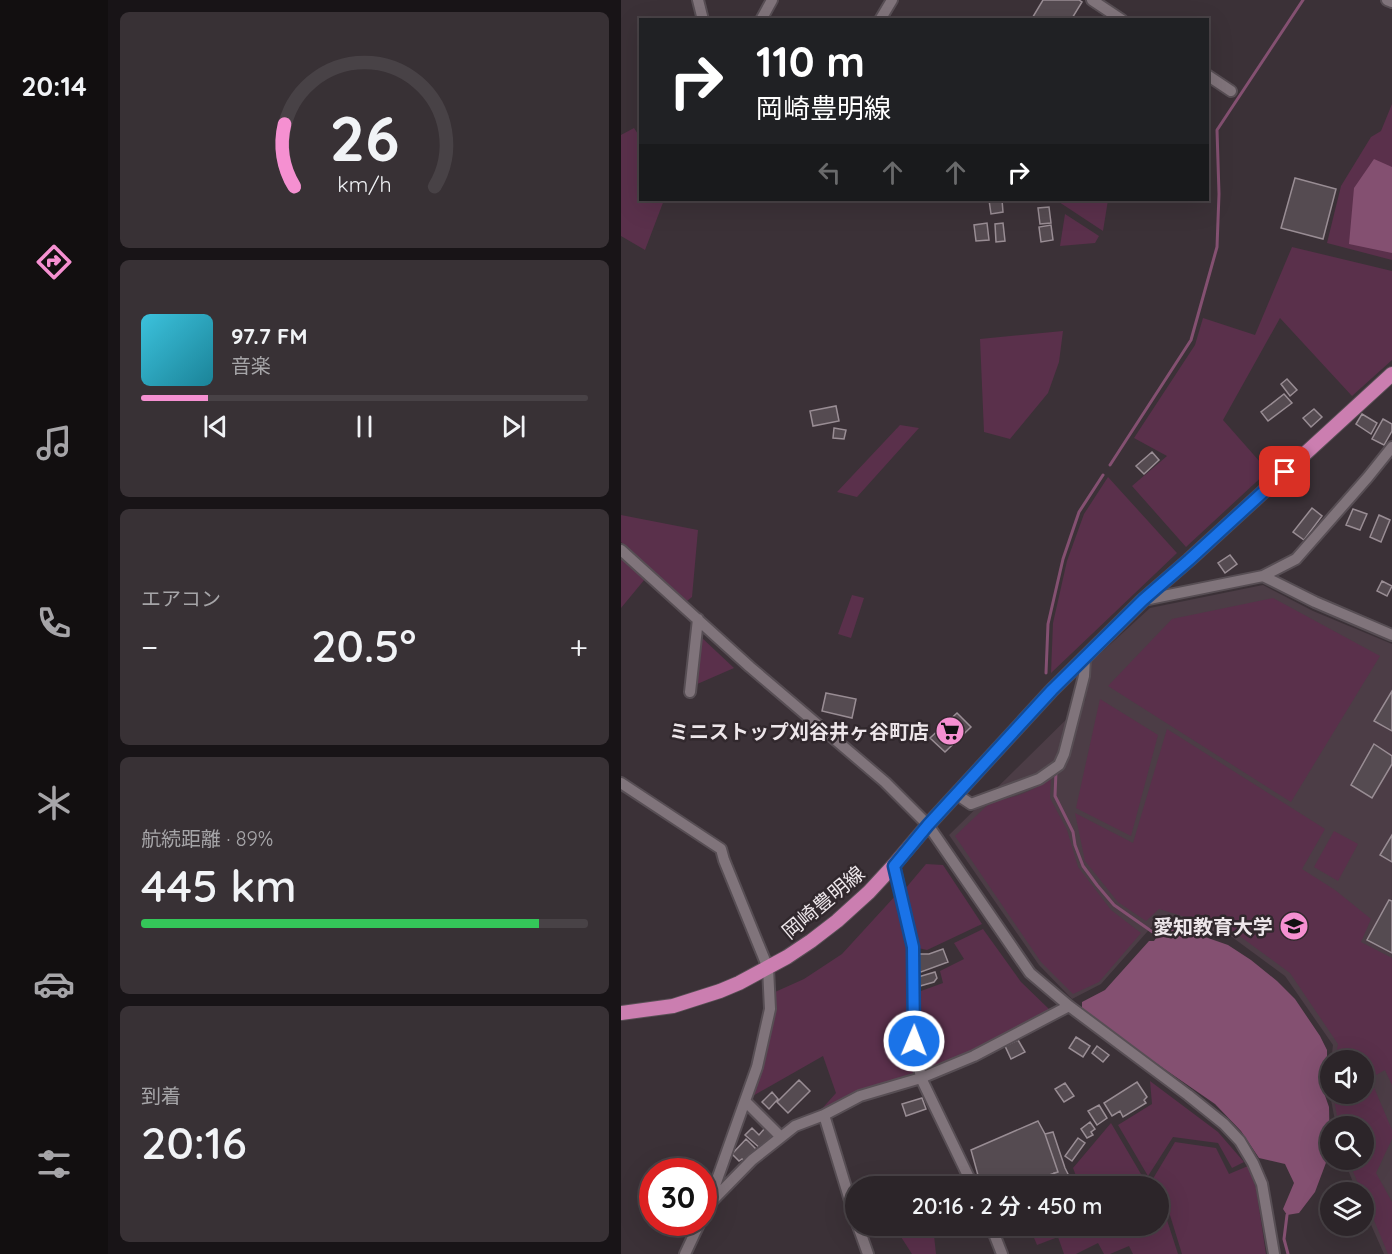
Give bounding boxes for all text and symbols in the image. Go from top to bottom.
text: 110 m [756,35,865,88]
icon: right [657,42,735,120]
text: 20:14 [21,69,87,103]
text: 岡崎豊明線 [756,91,891,125]
text: 26 [329,99,400,177]
icon: left [813,156,846,189]
icon: ahead [876,156,909,189]
icon: ahead [939,156,972,189]
icon: right [1002,156,1035,189]
text: km/h [337,172,392,198]
icon: directions [33,241,75,283]
text: 97.7 FM [231,322,307,350]
text: 音楽 [231,353,271,378]
icon: previous [199,410,232,443]
icon: pause [348,410,381,443]
icon: next [497,410,530,443]
icon: music [33,422,75,464]
pin [1259,446,1310,497]
icon: arrive [1268,455,1301,488]
text: エアコン [141,586,221,611]
icon: phone [33,602,75,644]
text: 20.5° [311,617,416,673]
text: − [141,626,158,667]
text: + [569,626,588,667]
supermarket icon: ミニストップ刈谷井ヶ谷町店 [934,715,966,747]
place label: ミニストップ刈谷井ヶ谷町店 [669,719,929,744]
icon: climate [33,782,75,824]
text: 航続距離 · 89% [141,826,273,851]
text: 445 km [141,857,297,913]
street label: 岡崎豊明線 [777,860,869,944]
school or university icon: 愛知教育大学 [1278,910,1310,942]
place label: 愛知教育大学 [1153,914,1273,939]
icon: car [33,963,75,1005]
position arrow [882,1009,946,1073]
map controls [1320,1050,1374,1236]
button: sound [1320,1050,1374,1104]
text: 到着 [141,1083,181,1108]
text: 20:16 [141,1114,247,1170]
button: search [1320,1116,1374,1170]
icon: filters [33,1143,75,1185]
speed limit sign: 30 [639,1158,717,1236]
button: layers [1320,1182,1374,1236]
text: 20:16 · 2 分 · 450 m [912,1192,1102,1220]

